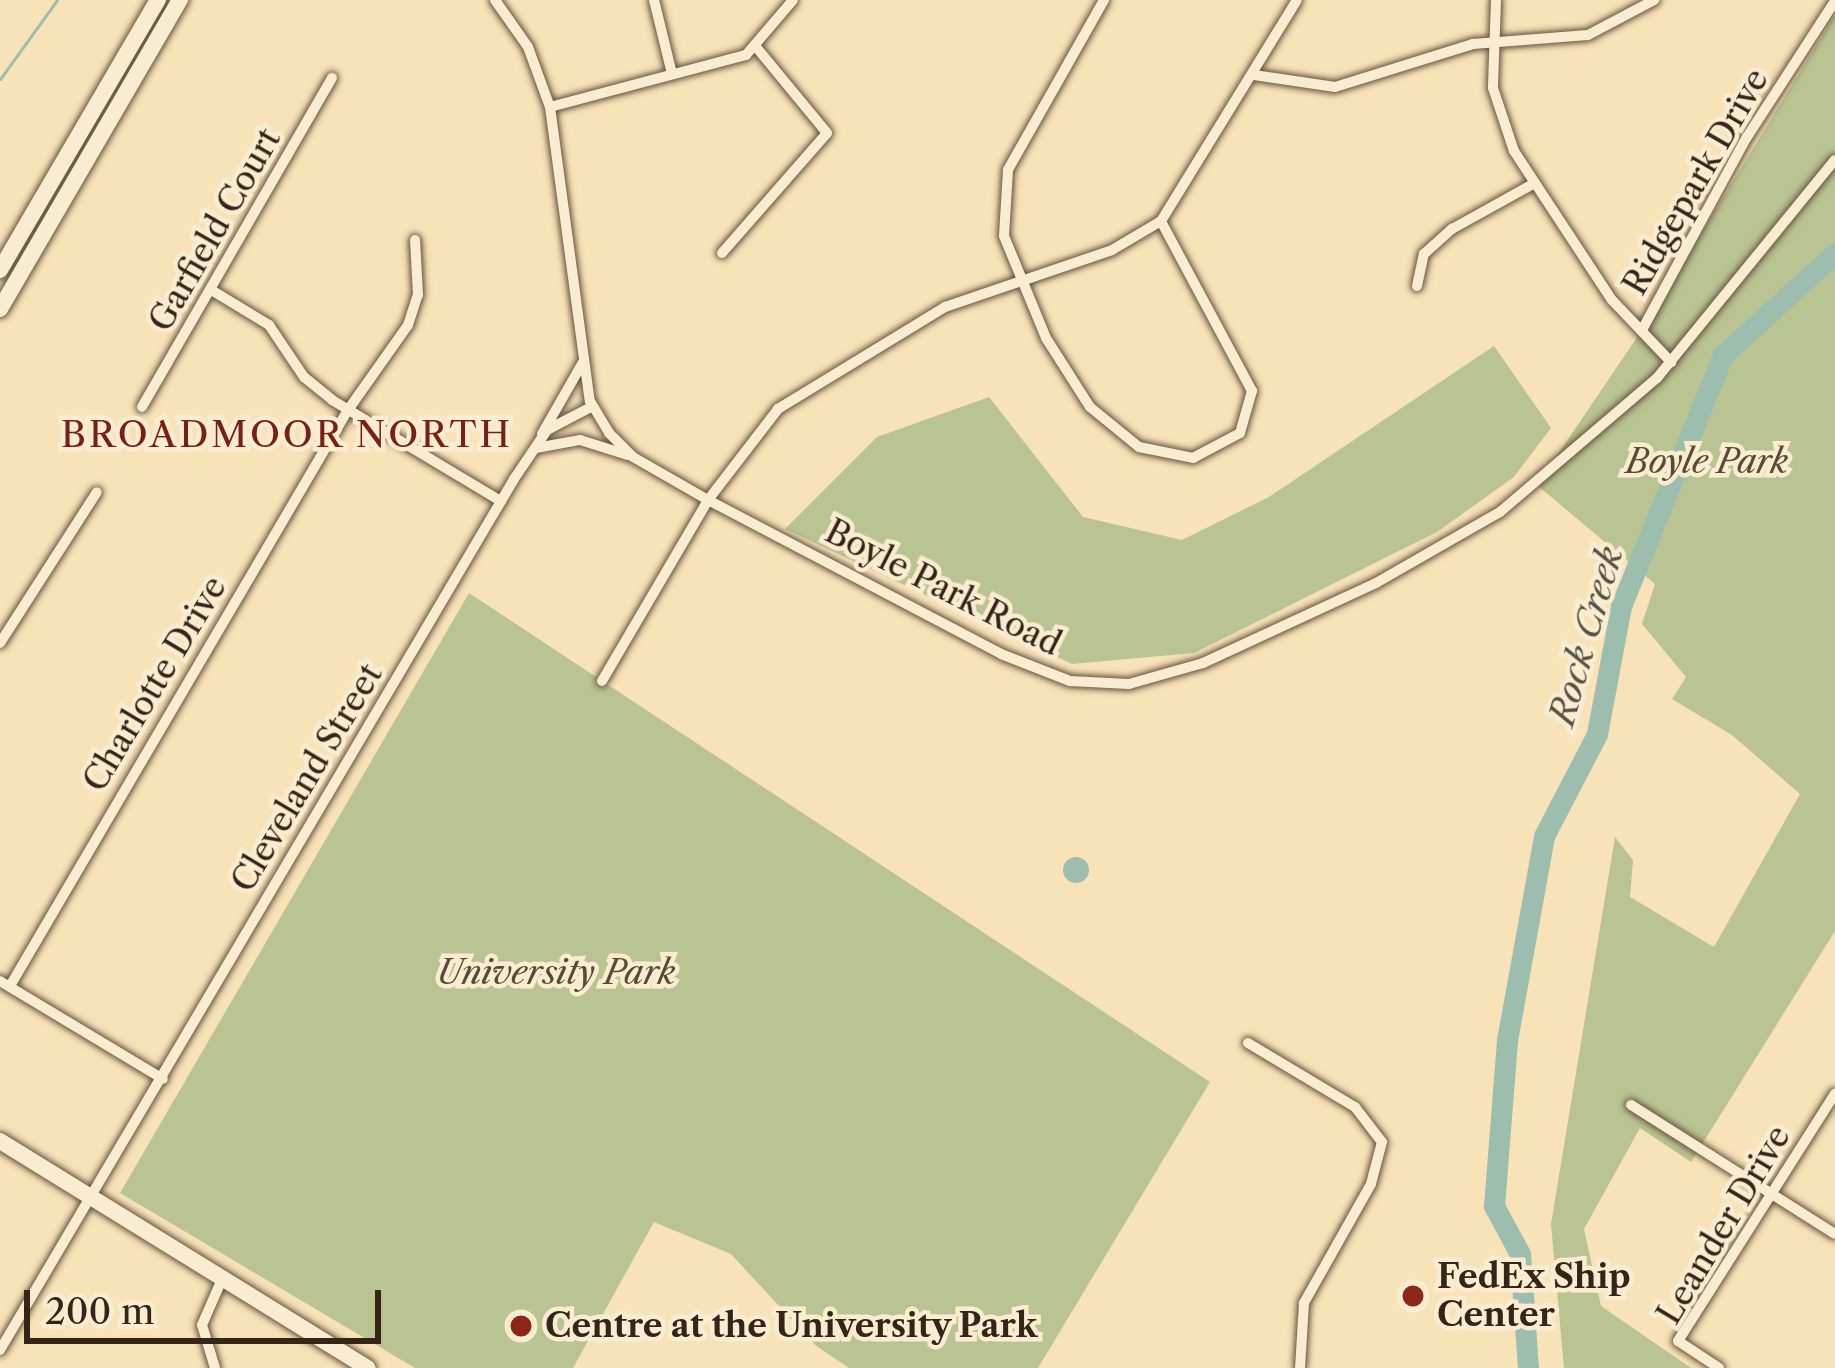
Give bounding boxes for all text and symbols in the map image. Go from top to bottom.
street label: Ridgepark Drive [1615,62,1777,302]
street label: Garfield Court [141,122,289,338]
district label: BROADMOOR NORTH [60,413,514,457]
park label: Boyle Park [1626,442,1788,482]
street label: Boyle Park Road [818,511,1068,665]
water label: Rock Creek [1540,542,1632,730]
street label: Charlotte Drive [75,569,235,799]
street label: Cleveland Street [223,657,391,899]
park label: University Park [437,953,675,993]
street label: Leander Drive [1649,1118,1799,1332]
place label: FedEx Ship Center [1437,1257,1631,1335]
scale bar [30,1266,387,1340]
marker: FedEx Ship Center [1400,1283,1426,1309]
text: 200 m [45,1289,154,1333]
place label: Centre at the University Park [545,1306,1038,1346]
marker: Centre at the University Park [508,1313,534,1339]

